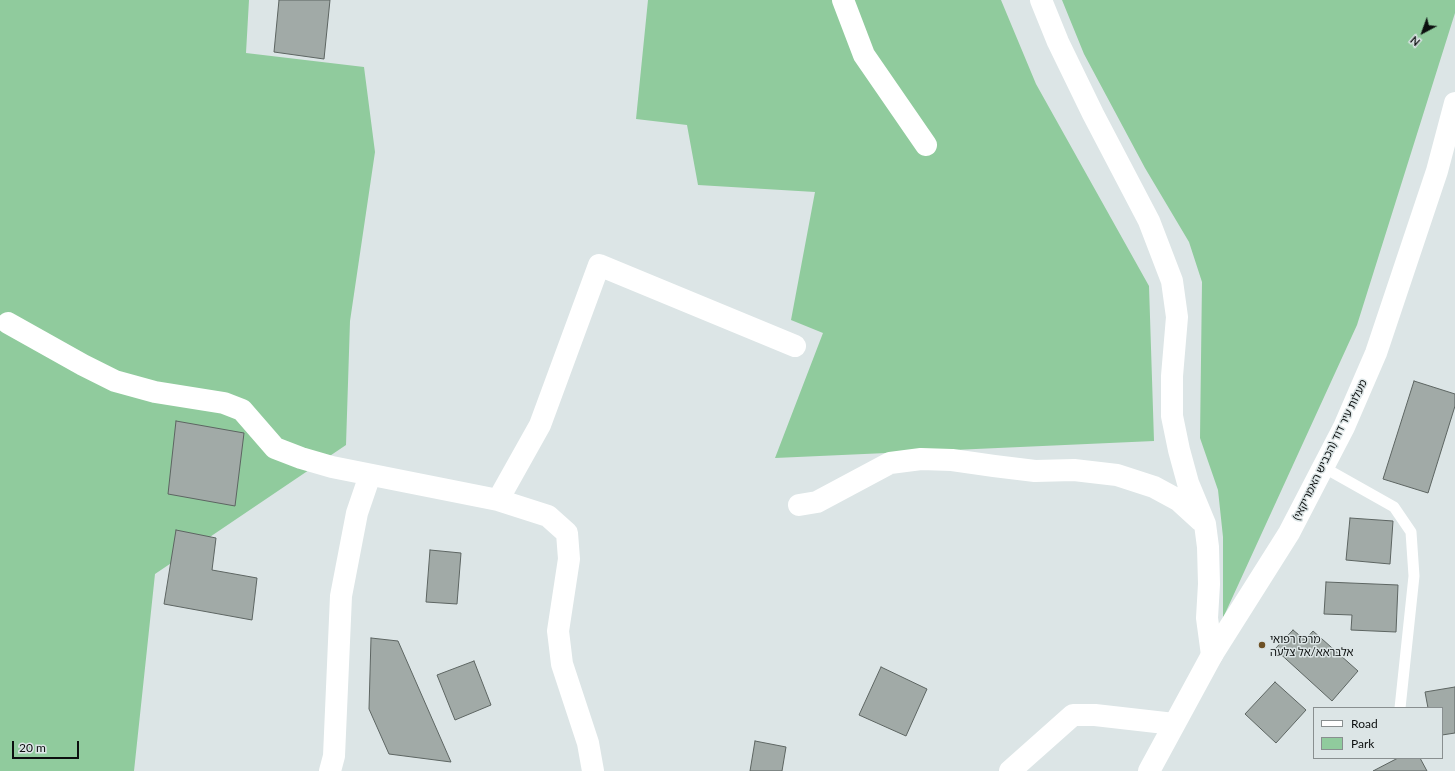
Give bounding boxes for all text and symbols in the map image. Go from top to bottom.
north arrow [1403,12,1443,52]
text: N [1407,34,1422,49]
street label: מעלות עיר דוד (הכביש האמריקאי) [1290,377,1370,523]
place label: מרכז רפואי אלבראא/אל צלעה [1270,632,1354,658]
marker: מרכז רפואי אלבראא/אל צלעה [1257,640,1267,650]
legend [1313,707,1443,759]
text: Road [1351,716,1378,731]
scale bar [14,733,81,759]
text: Park [1351,736,1374,751]
text: 20 m [19,740,46,755]

